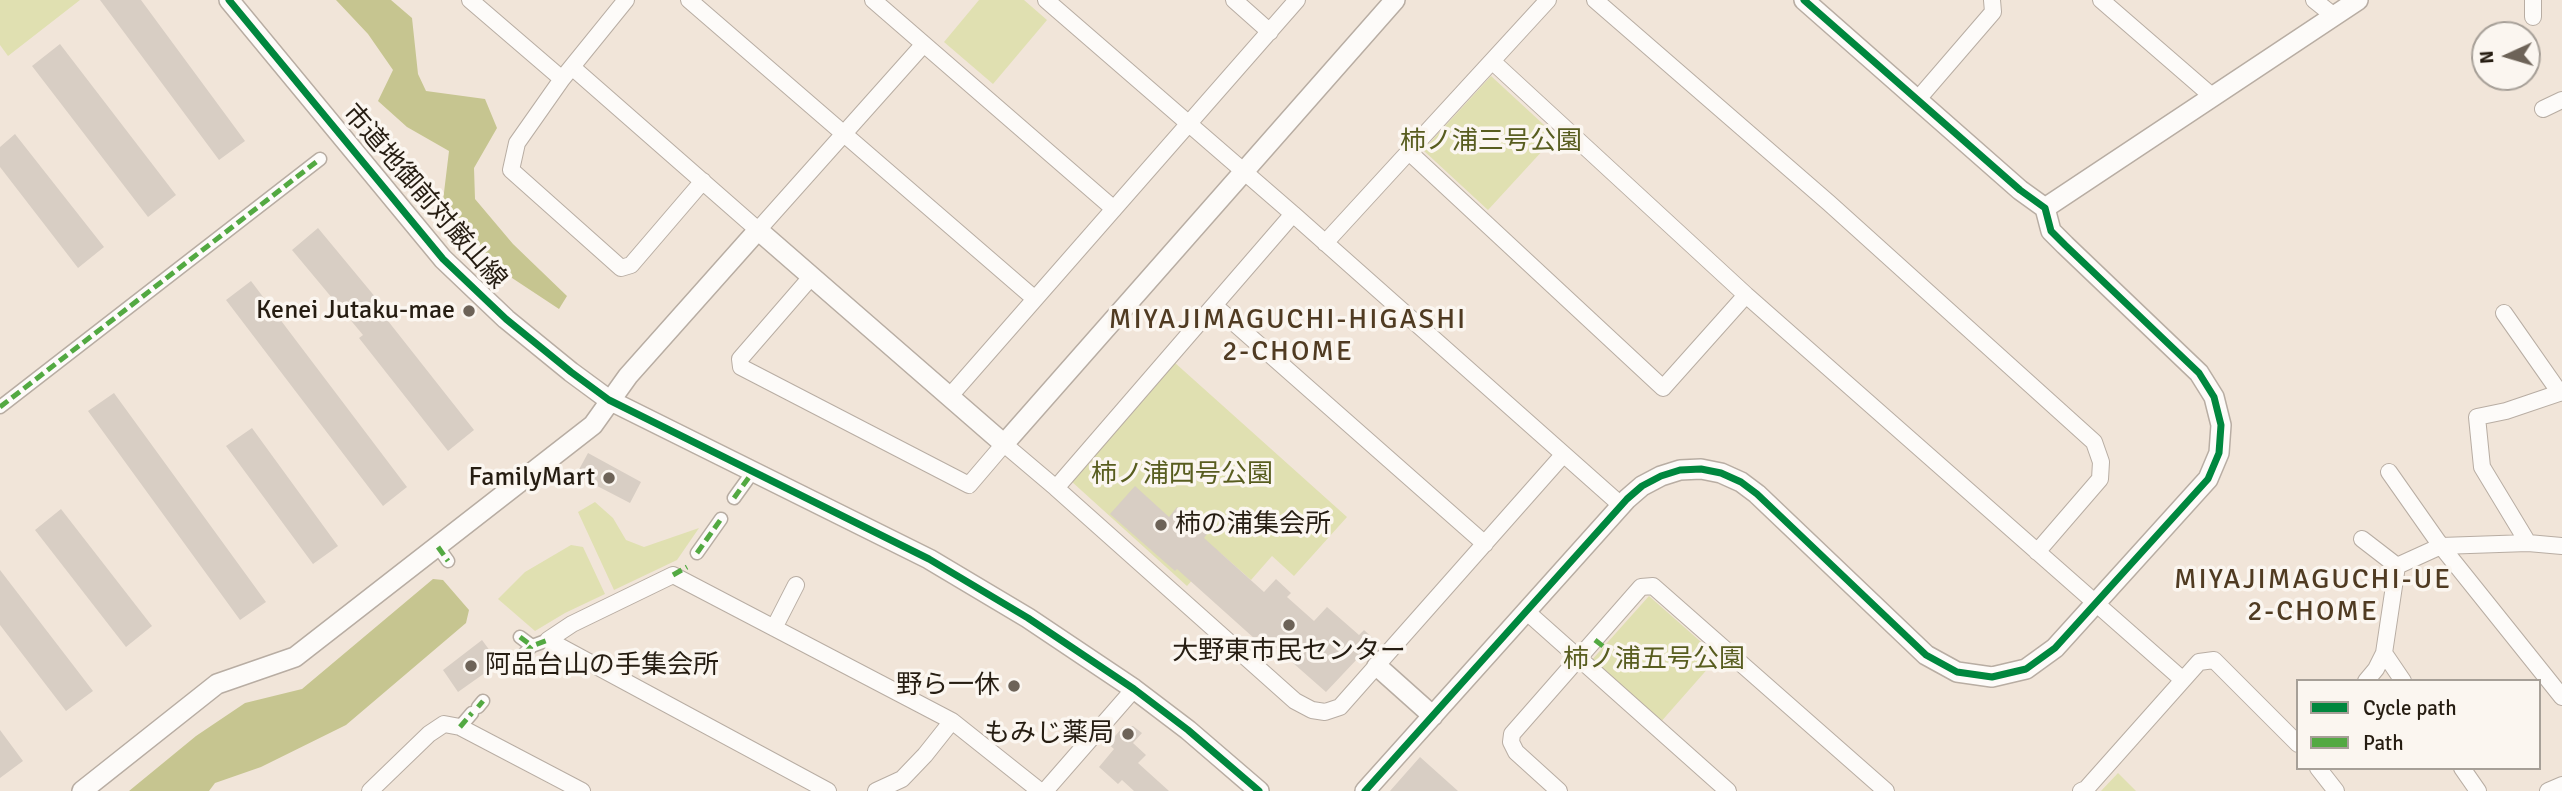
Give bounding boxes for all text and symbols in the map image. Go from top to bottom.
north arrow [2471,21,2541,91]
text: N [2475,50,2499,65]
street label: 市道地御前対厳山線 [335,98,513,296]
park label: 柿ノ浦三号公園 [1400,126,1582,158]
place label: Kenei Jutaku-mae [256,295,455,327]
marker: Kenei Jutaku-mae [461,303,477,319]
district label: MIYAJIMAGUCHI-HIGASHI 2-CHOME [1111,304,1465,370]
park label: 柿ノ浦四号公園 [1091,459,1273,491]
place label: FamilyMart [469,462,595,494]
marker: FamilyMart [601,470,617,486]
place label: 柿の浦集会所 [1175,509,1331,541]
marker: 柿の浦集会所 [1153,517,1169,533]
district label: MIYAJIMAGUCHI-UE 2-CHOME [2176,564,2450,630]
marker: 大野東市民センター [1281,617,1297,633]
place label: 大野東市民センター [1172,636,1406,668]
park label: 柿ノ浦五号公園 [1563,644,1745,676]
place label: 阿品台山の手集会所 [485,650,719,682]
marker: 阿品台山の手集会所 [463,658,479,674]
place label: 野ら一休 [896,670,1000,702]
marker: 野ら一休 [1006,678,1022,694]
legend [2296,679,2541,770]
text: Cycle path [2363,695,2457,721]
place label: もみじ薬局 [984,718,1114,750]
marker: もみじ薬局 [1120,726,1136,742]
text: Path [2363,730,2404,756]

